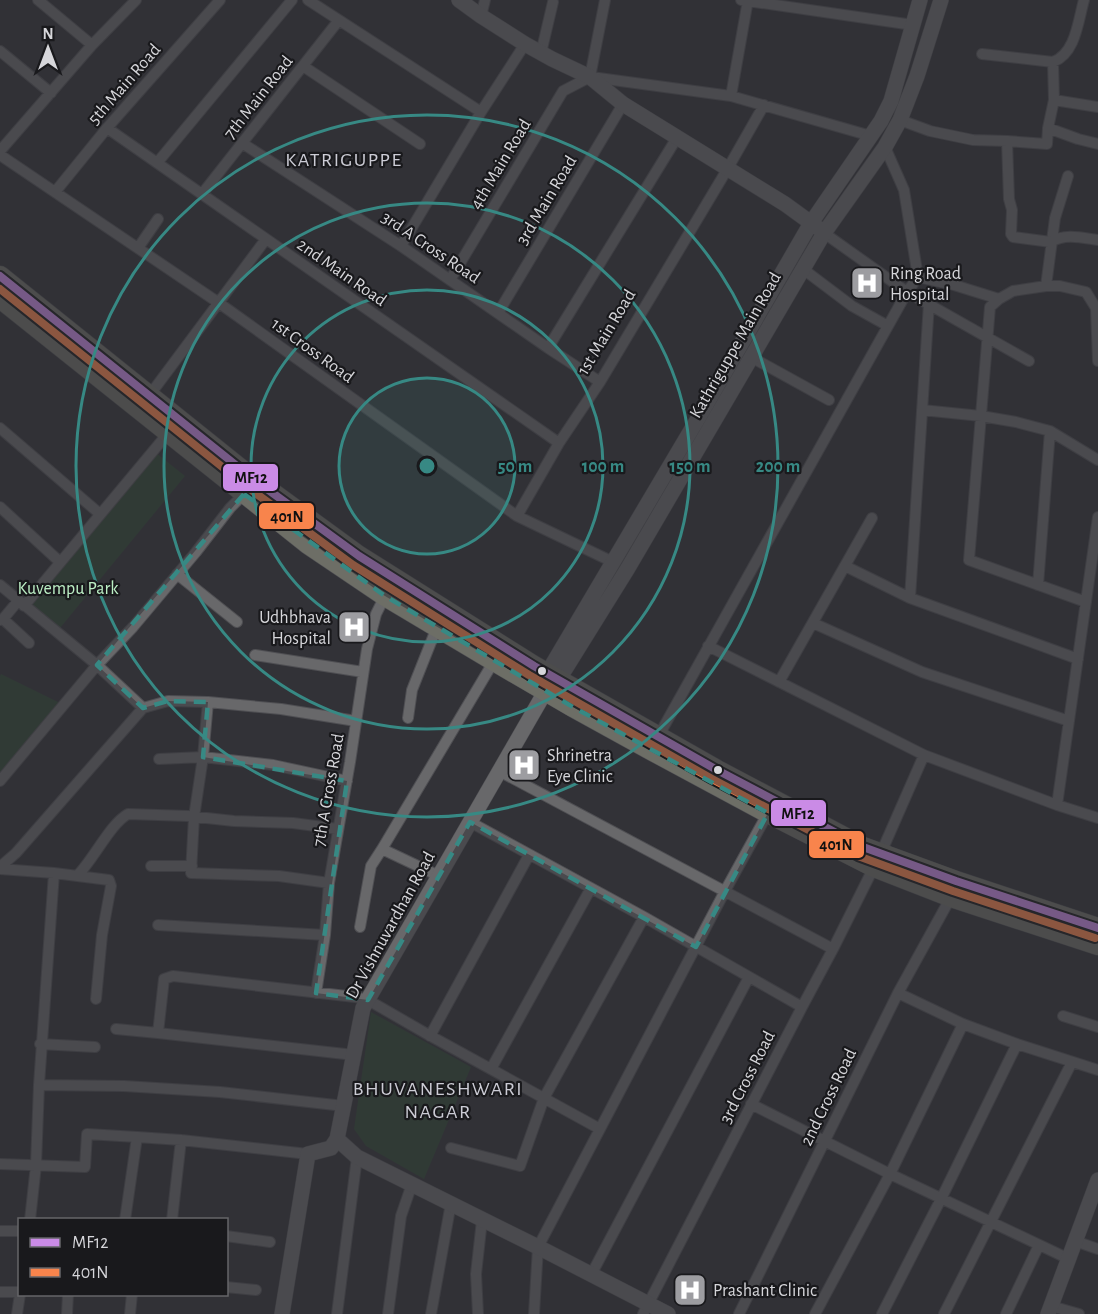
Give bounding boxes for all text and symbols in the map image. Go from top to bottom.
north arrow [18,18,78,78]
text: N [42,26,54,42]
street label: 5th Main Road [85,41,164,128]
street label: 7th Main Road [221,53,297,143]
street label: 4th Main Road [467,116,535,213]
district label: KATRIGUPPE [285,150,403,170]
street label: 3rd Main Road [513,153,580,248]
street label: 3rd A Cross Road [378,208,483,287]
street label: 2nd Main Road [293,235,389,310]
hospital icon: Ring Road Hospital [849,265,885,301]
place label: Ring Road Hospital [890,265,961,304]
street label: Kathriguppe Main Road [687,269,785,422]
street label: 1st Main Road [574,287,639,378]
street label: 1st Cross Road [268,315,357,387]
centre of rings [417,456,437,476]
text: 50 m [498,458,532,476]
text: 100 m [582,458,624,476]
text: 150 m [670,458,710,476]
text: 200 m [756,458,800,476]
line badge: MF12 [222,463,279,492]
text: MF12 [234,470,268,486]
line badge: 401N [258,502,315,530]
text: 401N [270,509,304,525]
park label: Kuvempu Park [18,580,119,598]
place label: Udhbhava Hospital [259,609,331,648]
hospital icon: Udhbhava Hospital [336,609,372,645]
unlabelled marker [536,665,548,677]
street label: 7th A Cross Road [310,732,348,848]
hospital icon: Shrinetra Eye Clinic [506,747,542,783]
place label: Shrinetra Eye Clinic [547,747,613,786]
unlabelled marker [712,764,724,776]
line badge: MF12 [770,799,827,827]
text: MF12 [781,806,815,822]
line badge: 401N [808,830,865,859]
text: 401N [819,837,853,853]
street label: Dr Vishnuvardhan Road [343,849,439,1002]
street label: 3rd Cross Road [717,1028,779,1127]
street label: 2nd Cross Road [798,1046,860,1149]
district label: BHUVANESHWARI NAGAR [353,1079,523,1122]
legend [18,1218,228,1296]
text: MF12 [72,1234,108,1252]
text: 401N [72,1264,109,1282]
hospital icon: Prashant Clinic [672,1272,708,1308]
place label: Prashant Clinic [713,1282,817,1300]

